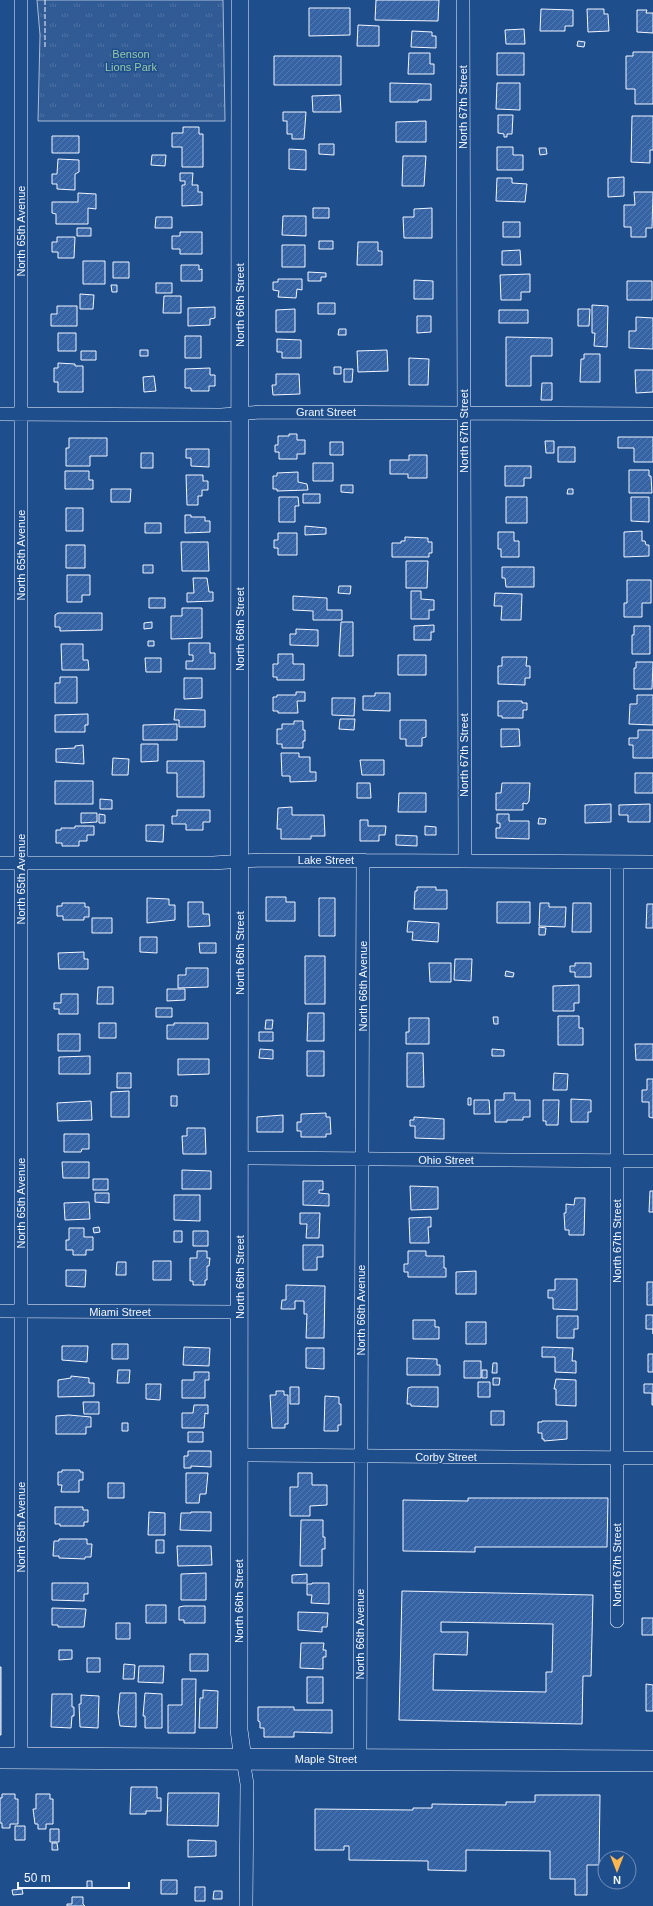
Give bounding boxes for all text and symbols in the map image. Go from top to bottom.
park label: Benson Lions Park [105,48,157,73]
street label: North 67th Street [457,65,469,149]
street label: North 65th Avenue [15,186,27,276]
street label: North 66th Street [234,263,246,347]
street label: North 67th Street [458,389,470,473]
street label: Grant Street [296,406,356,418]
street label: North 65th Avenue [15,510,27,600]
street label: North 66th Street [234,587,246,671]
street label: North 67th Street [458,713,470,797]
street label: North 65th Avenue [15,834,27,924]
street label: Lake Street [298,854,354,866]
street label: North 66th Street [234,911,246,995]
street label: North 66th Avenue [357,941,369,1031]
street label: Ohio Street [418,1154,474,1166]
street label: North 65th Avenue [15,1158,27,1248]
street label: North 67th Street [611,1199,623,1283]
street label: North 66th Street [234,1235,246,1319]
street label: North 66th Avenue [355,1265,367,1355]
street label: Miami Street [89,1306,151,1318]
street label: Corby Street [415,1451,477,1463]
street label: North 65th Avenue [15,1482,27,1572]
street label: North 67th Street [611,1523,623,1607]
street label: North 66th Street [233,1559,245,1643]
street label: North 66th Avenue [354,1589,366,1679]
street label: Maple Street [295,1753,357,1765]
north arrow [597,1850,637,1890]
scale bar [18,1864,129,1890]
text: 50 m [24,1871,51,1885]
text: N [613,1874,621,1886]

